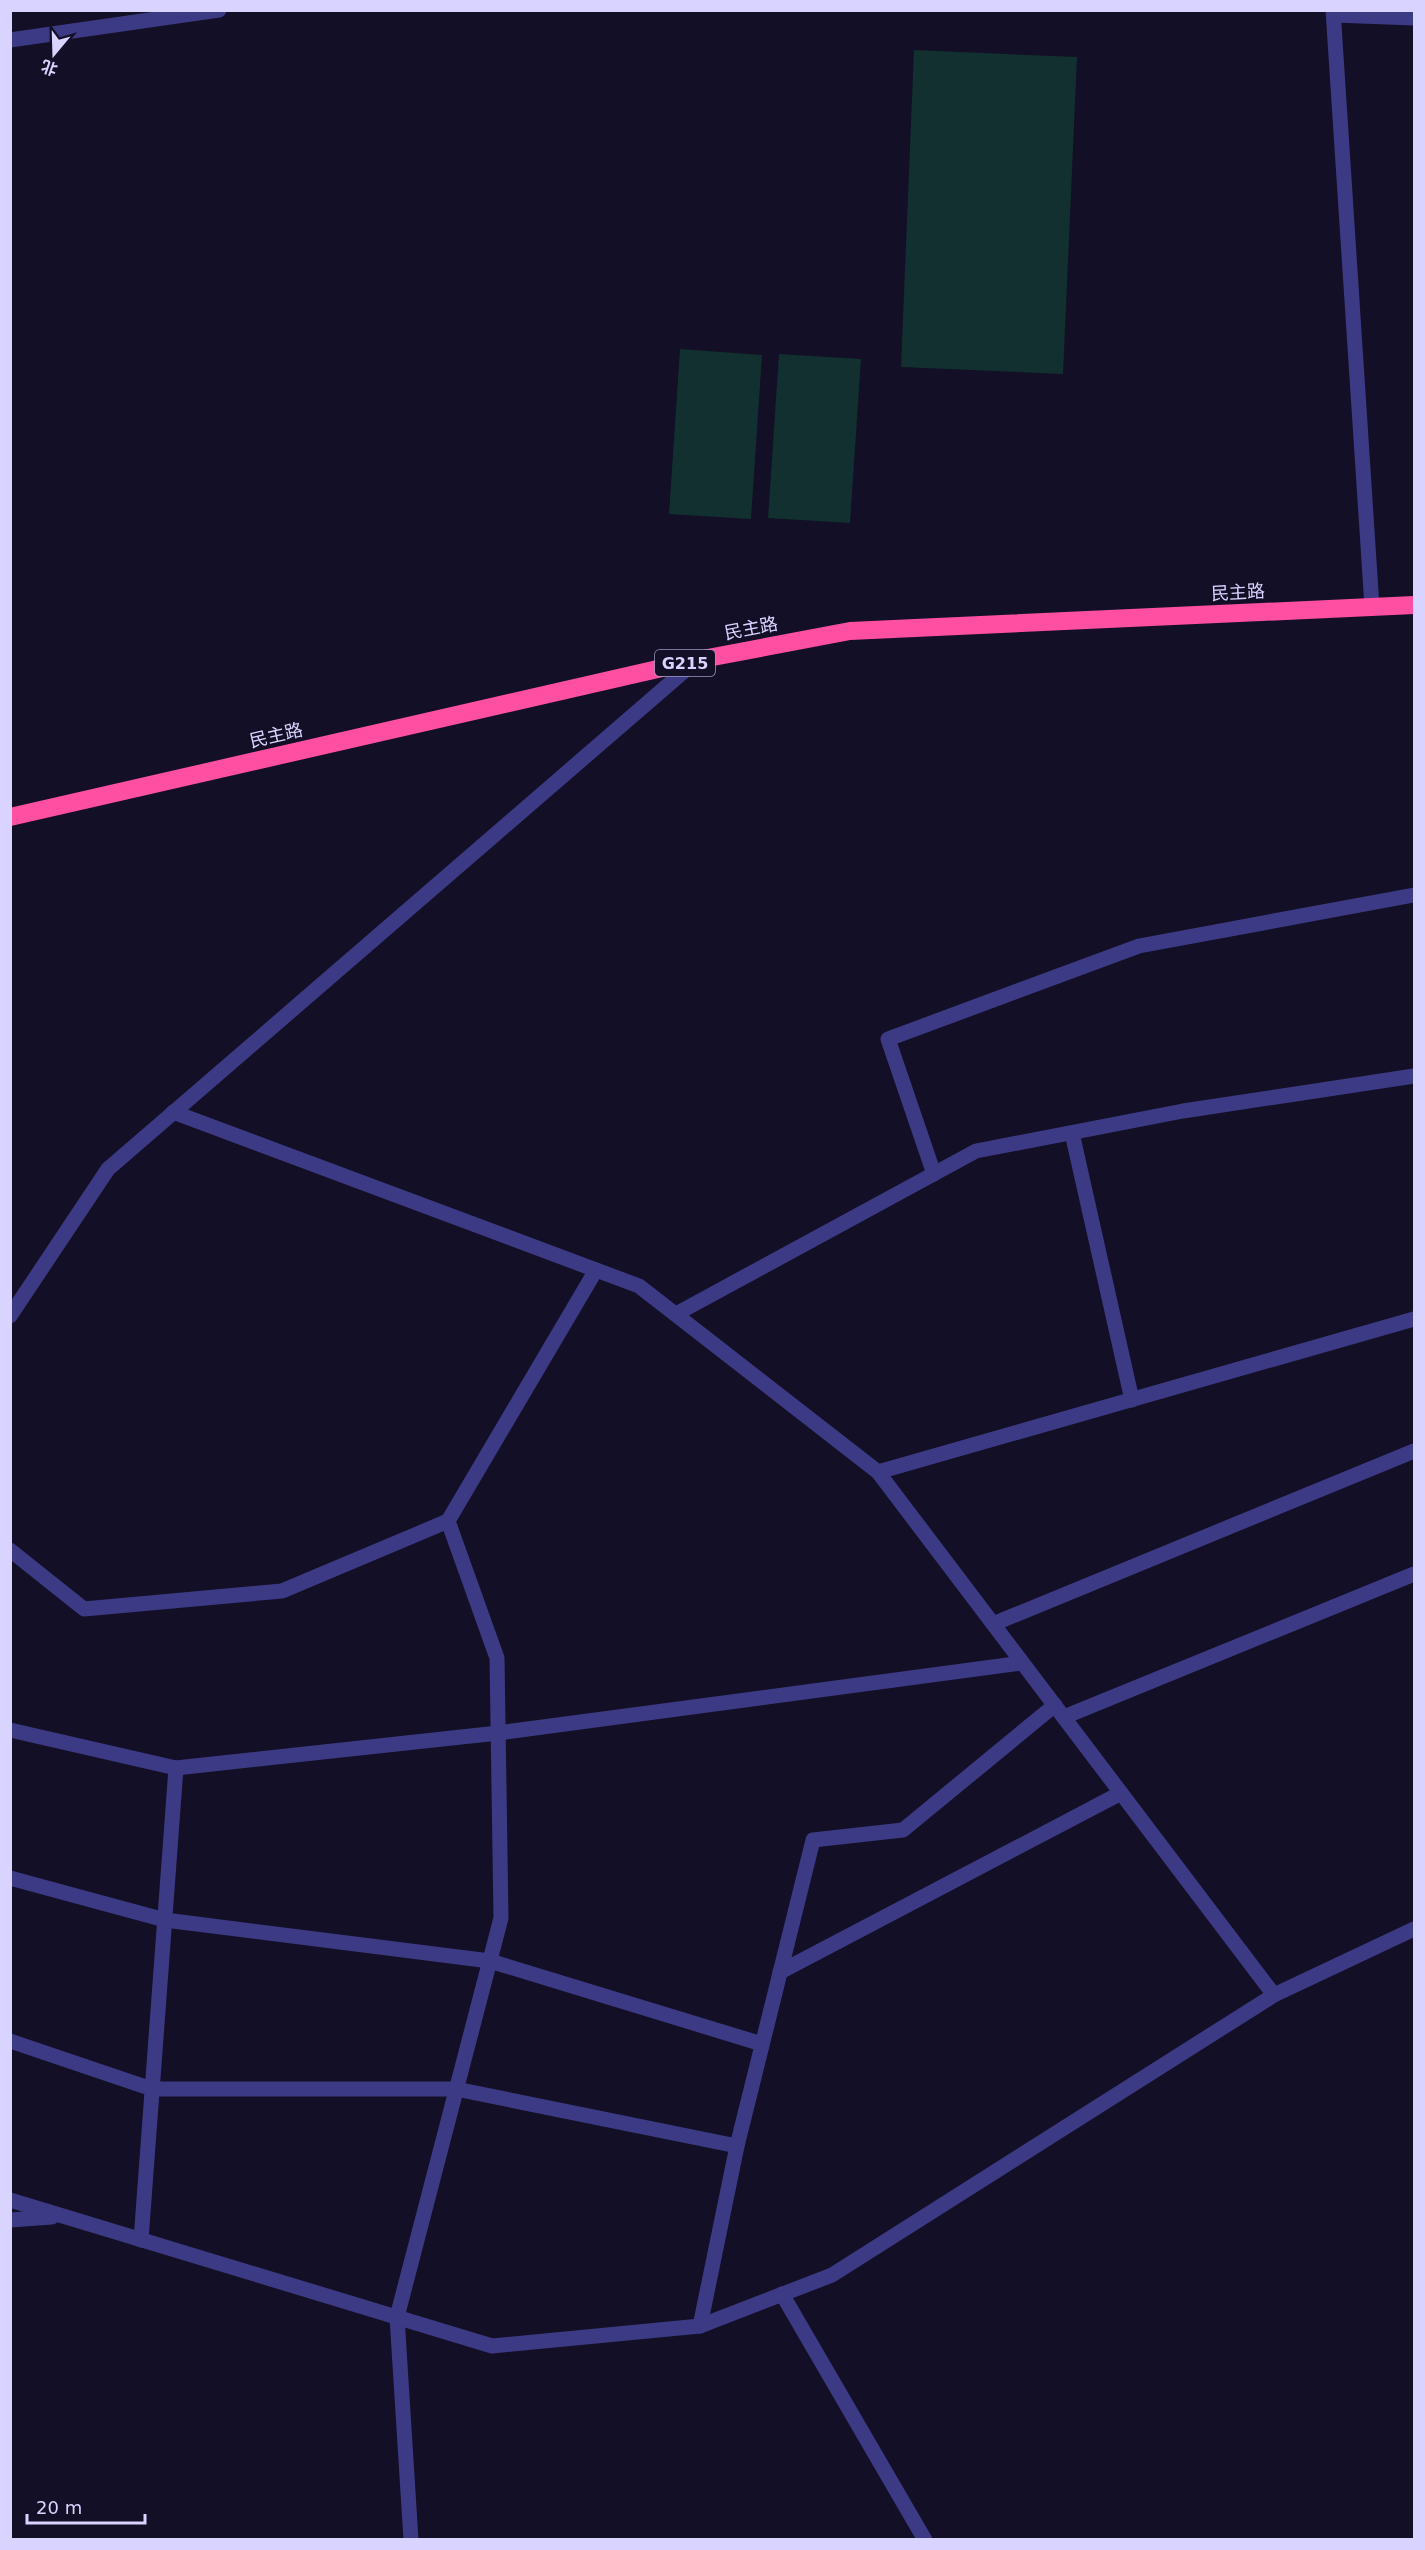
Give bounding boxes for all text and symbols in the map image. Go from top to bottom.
north arrow [24,24,84,84]
text: 北 [39,56,60,79]
street label: 民主路 [1210,580,1266,604]
street label: 民主路 [722,613,780,643]
road number: G215 [655,650,715,676]
street label: 民主路 [247,719,305,751]
scale bar [27,2487,146,2525]
text: 20 m [36,2497,82,2518]

